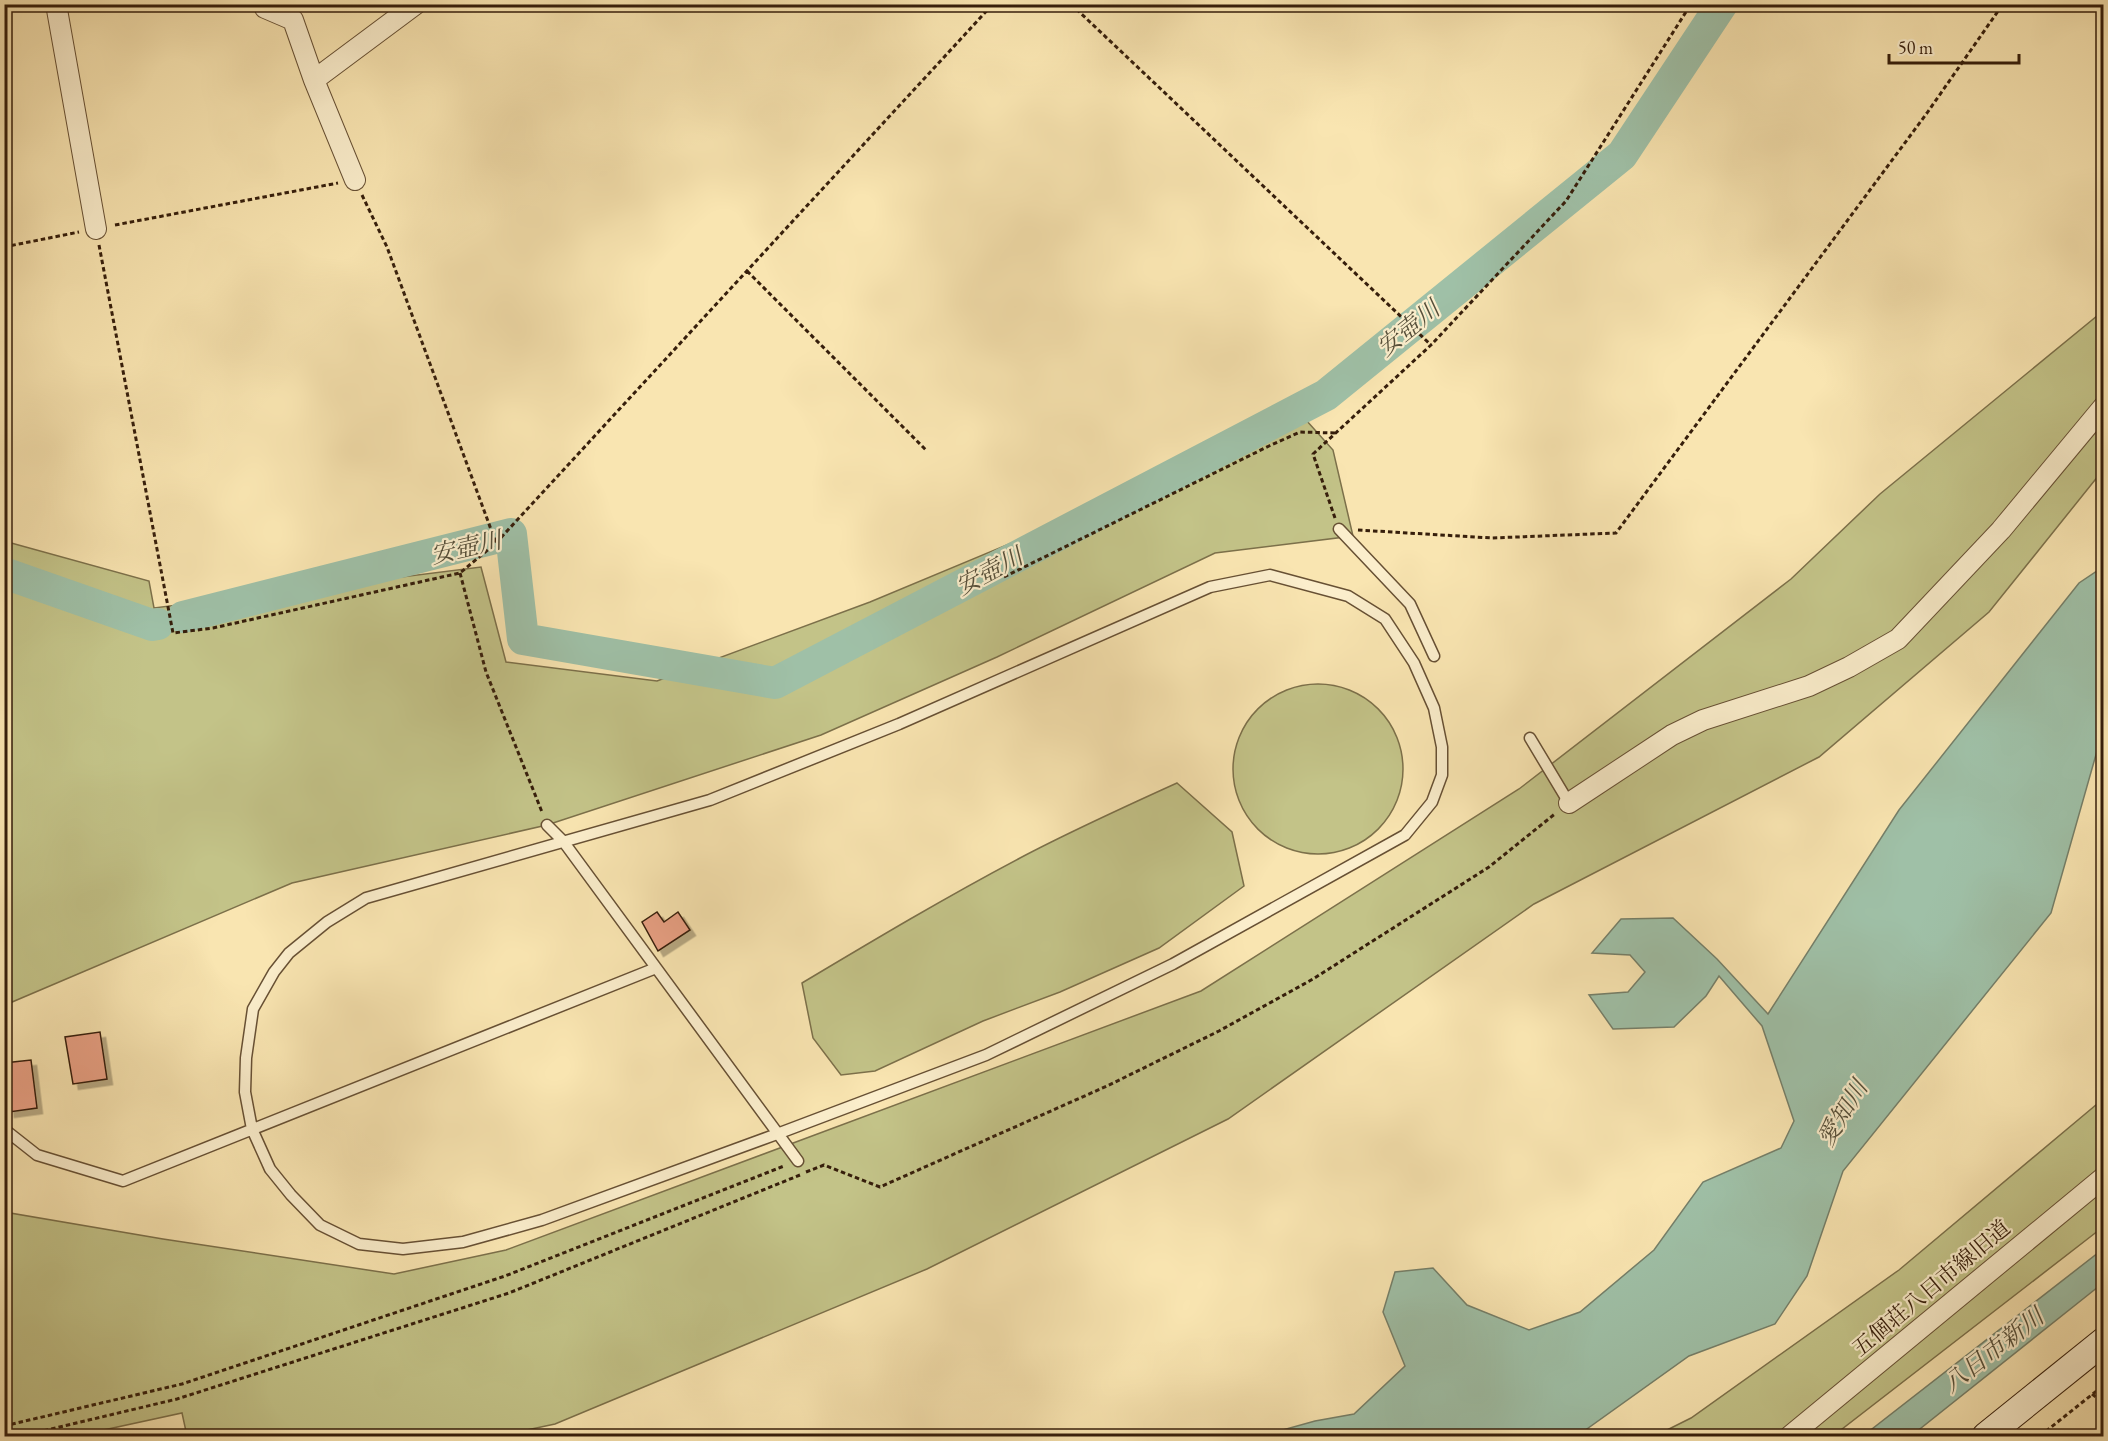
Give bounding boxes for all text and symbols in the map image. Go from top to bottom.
scale bar [1889,27,2020,65]
text: 50 m [1898,36,1933,59]
water label: 安壺川 [1370,291,1448,363]
water label: 安壺川 [427,523,507,570]
water label: 安壺川 [950,539,1031,602]
water label: 愛知川 [1810,1072,1876,1152]
street label: 五個荘八日市線旧道 [1846,1213,2016,1363]
water label: 八日市新川 [1936,1299,2052,1399]

